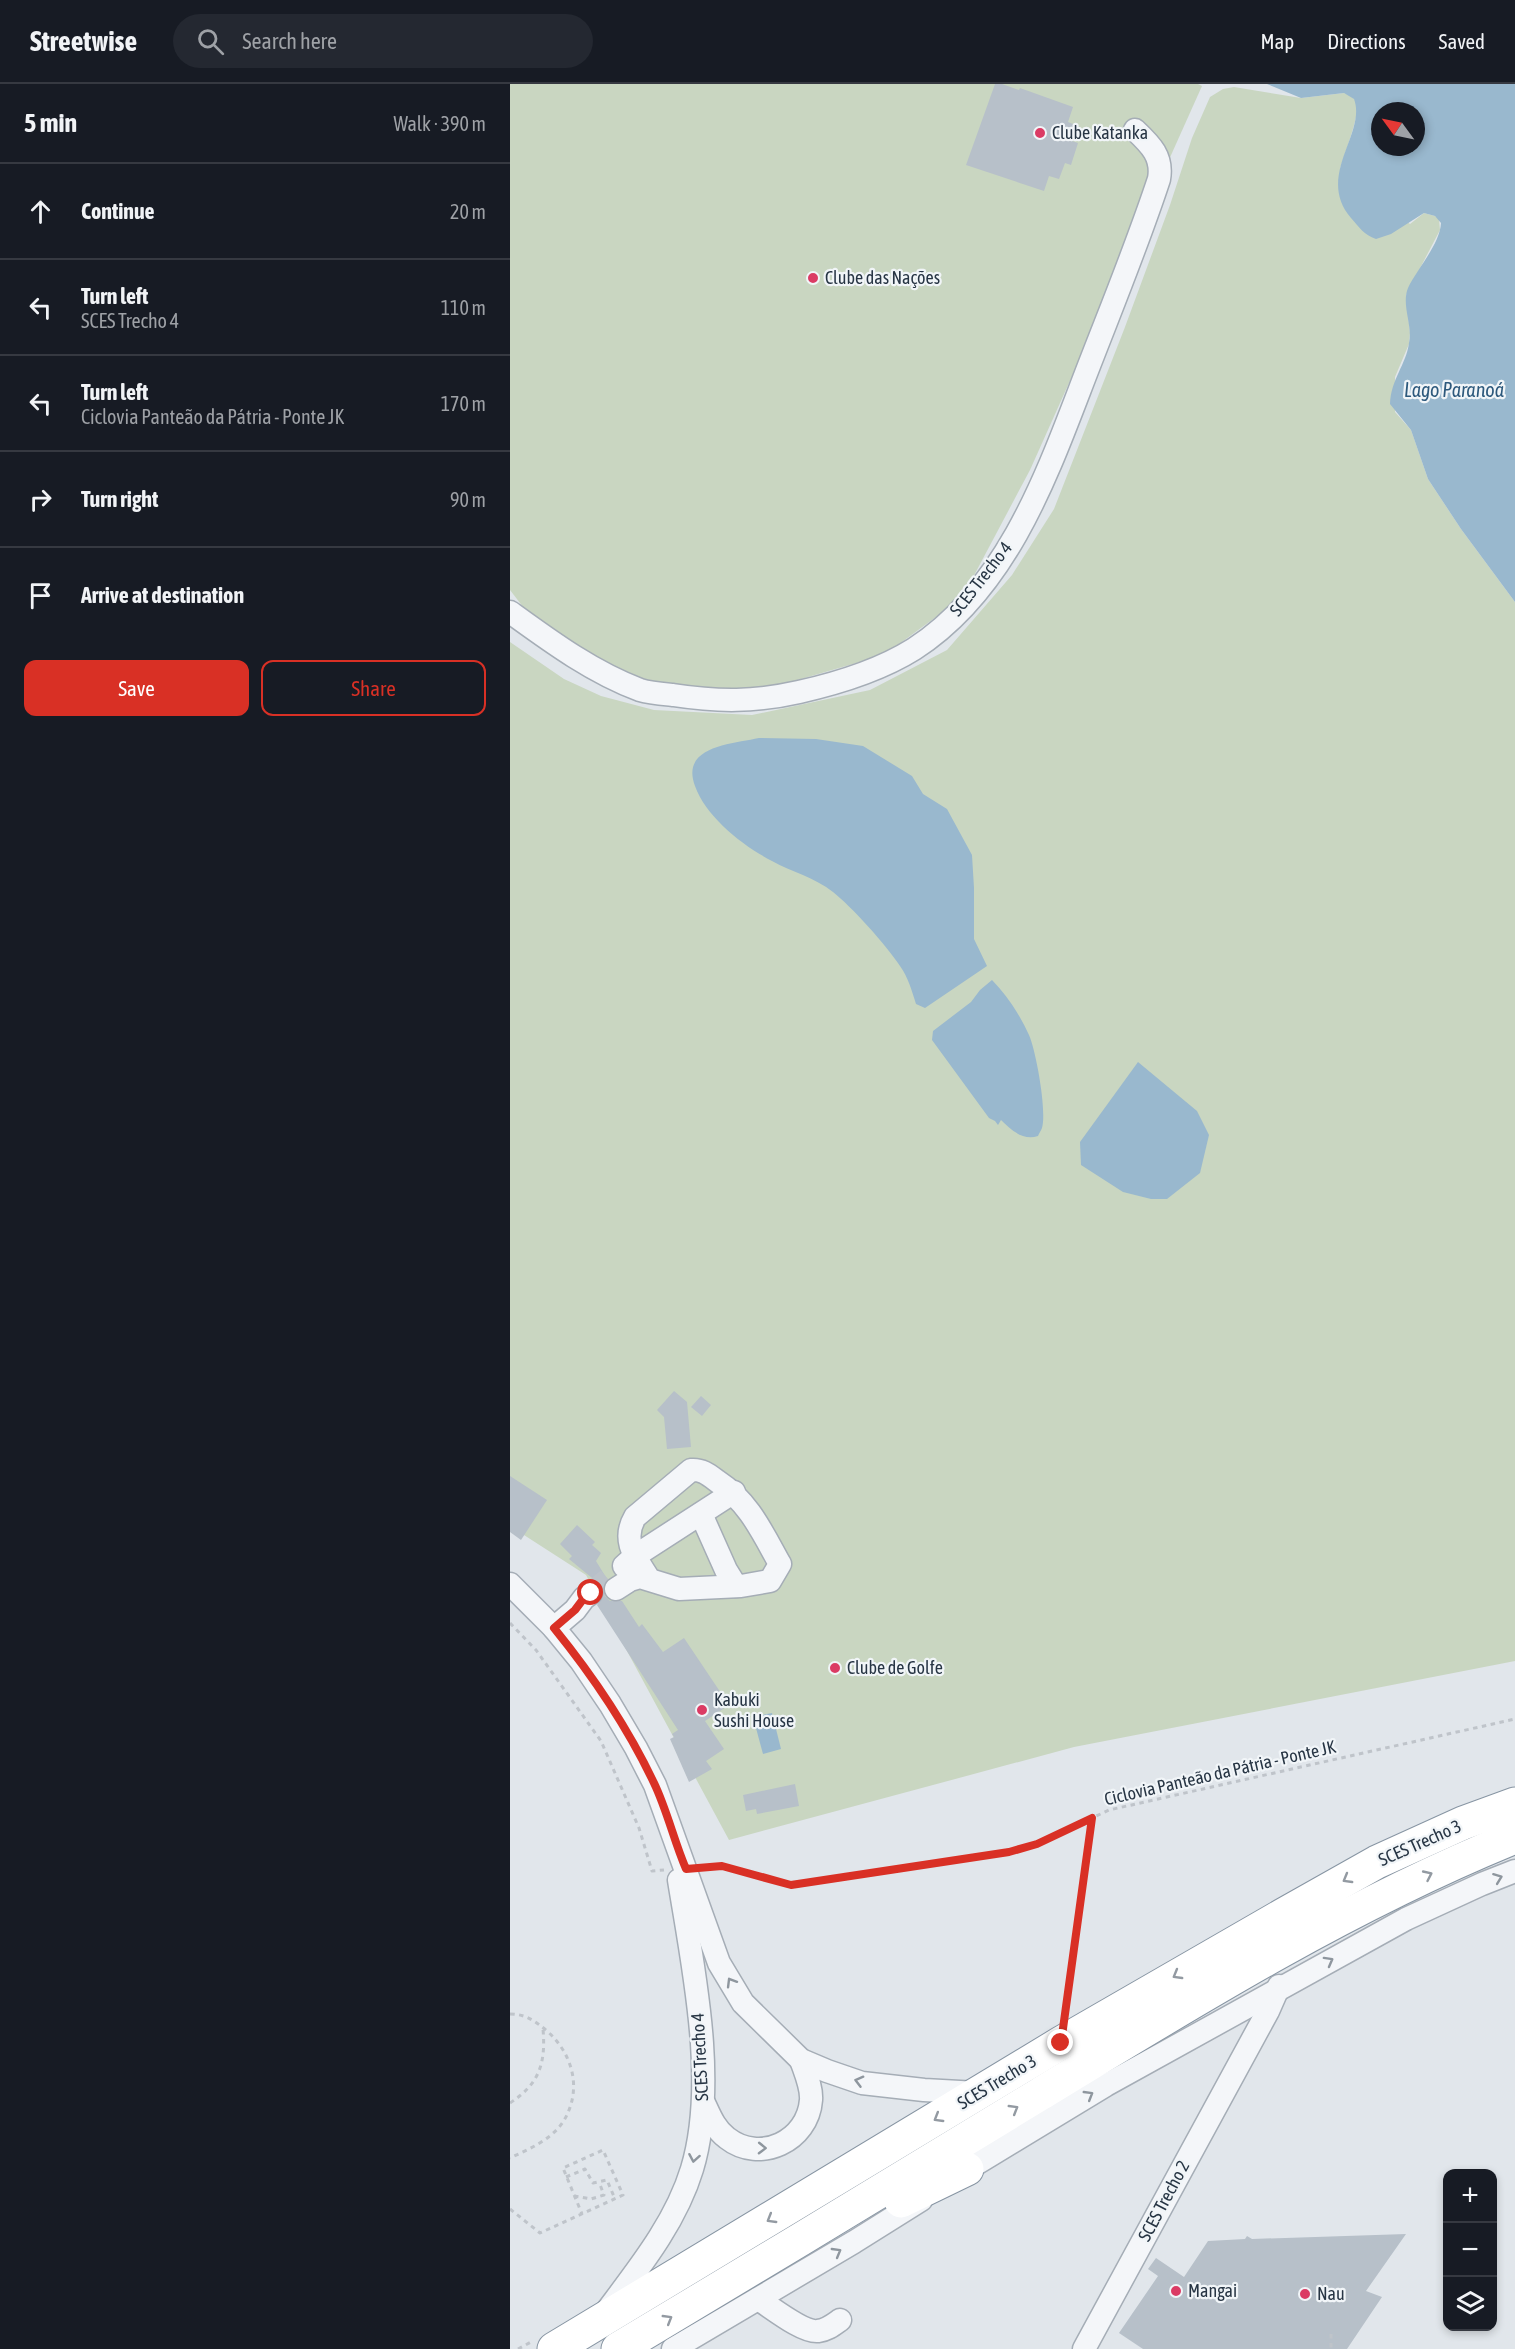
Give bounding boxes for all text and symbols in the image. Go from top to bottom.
search box [173,14,593,68]
text: Streetwise [30,25,137,57]
icon: search [194,25,227,58]
text: Search here [242,28,337,54]
text: Map [1260,29,1294,53]
text: Directions [1327,29,1406,53]
text: Saved [1439,29,1485,53]
north arrow [1371,102,1425,156]
text: 5 min [24,108,77,138]
text: Walk · 390 m [394,112,486,135]
place label: Clube Katanka [1052,122,1148,143]
marker: Clube Katanka [1033,126,1047,140]
icon: ahead [24,195,57,228]
text: Continue [81,198,155,224]
text: 20 m [450,200,486,223]
place label: Clube das Nações [825,267,940,288]
marker: Clube das Nações [806,271,820,285]
text: Turn left [81,283,148,309]
icon: left [24,291,57,324]
text: 110 m [441,296,486,319]
text: SCES Trecho 4 [81,309,179,332]
water label: Lago Paranoá [1404,378,1504,401]
text: Turn left [81,379,148,405]
icon: left [24,387,57,420]
text: 170 m [441,392,486,415]
text: Ciclovia Panteão da Pátria - Ponte JK [81,405,344,428]
icon: right [24,483,57,516]
text: Turn right [81,486,158,512]
text: 90 m [450,488,486,511]
street label: SCES Trecho 4 [945,537,1016,620]
icon: arrive [24,579,57,612]
text: Arrive at destination [81,582,244,608]
button: Save [24,660,249,716]
button: Share [261,660,486,716]
route start [577,1579,603,1605]
place label: Clube de Golfe [847,1657,943,1678]
marker: Clube de Golfe [828,1661,842,1675]
place label: Kabuki Sushi House [714,1689,794,1731]
marker: Kabuki Sushi House [695,1703,709,1717]
street label: Ciclovia Panteão da Pátria - Ponte JK [1102,1736,1338,1809]
street label: SCES Trecho 3 [1375,1815,1464,1870]
one-way arrow [1421,1870,1432,1882]
one-way arrow [1343,1871,1353,1883]
one-way arrow [1492,1873,1503,1885]
one-way arrow [1322,1957,1333,1968]
one-way arrow [1173,1968,1183,1980]
one-way arrow [726,1978,738,1988]
street label: SCES Trecho 4 [687,2012,712,2102]
route end [1047,2029,1073,2055]
street label: SCES Trecho 3 [953,2050,1040,2113]
one-way arrow [854,2076,864,2089]
one-way arrow [1083,2091,1093,2103]
one-way arrow [1008,2106,1019,2117]
one-way arrow [934,2111,944,2123]
one-way arrow [758,2142,767,2154]
one-way arrow [689,2153,701,2163]
street label: SCES Trecho 2 [1134,2157,1194,2245]
map controls [1443,2169,1497,2331]
button: + [1443,2169,1497,2223]
one-way arrow [767,2211,777,2223]
button: − [1443,2223,1497,2277]
one-way arrow [831,2248,842,2260]
button: layers [1443,2277,1497,2331]
place label: Mangai [1188,2280,1237,2301]
place label: Nau [1317,2283,1345,2304]
marker: Mangai [1169,2284,1183,2298]
marker: Nau [1298,2287,1312,2301]
one-way arrow [662,2315,672,2326]

